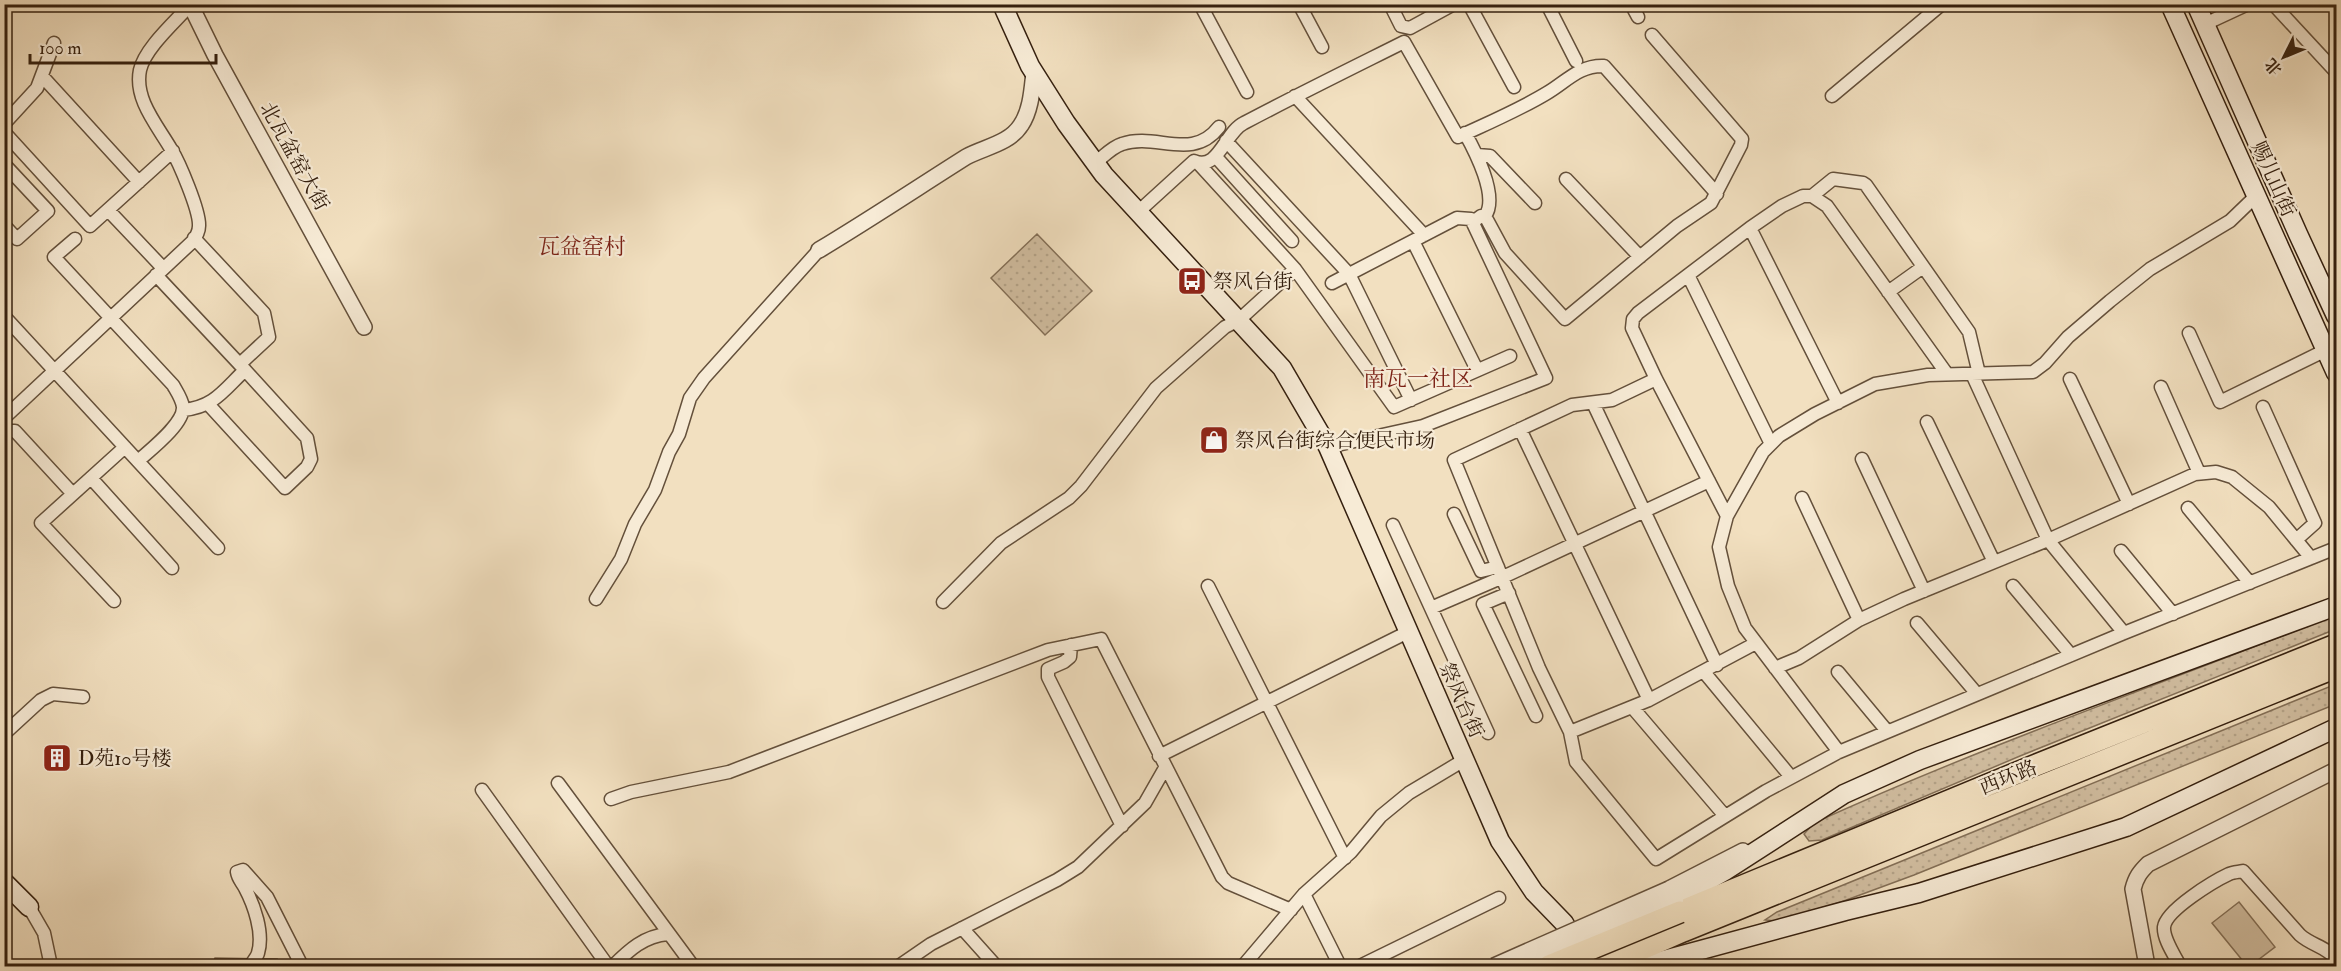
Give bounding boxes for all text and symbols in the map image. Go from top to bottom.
scale bar [30,27,216,65]
north arrow [2254,27,2314,87]
text: 100 m [39,37,82,60]
text: 北 [2261,54,2287,79]
street label: 北瓦盆窑大街 [255,98,335,215]
street label: 赐儿山街 [2246,138,2301,221]
district label: 瓦盆窑村 [538,233,626,261]
bus stop icon: 祭风台街 [1176,265,1208,297]
place label: 祭风台街 [1213,269,1293,294]
district label: 南瓦一社区 [1363,365,1473,393]
shop icon: 祭风台街综合便民市场 [1198,424,1230,456]
place label: 祭风台街综合便民市场 [1235,428,1435,453]
street label: 祭风台街 [1434,659,1489,742]
building icon: D苑10号楼 [41,742,73,774]
place label: D苑10号楼 [78,746,172,771]
street label: 西环路 [1976,755,2041,800]

